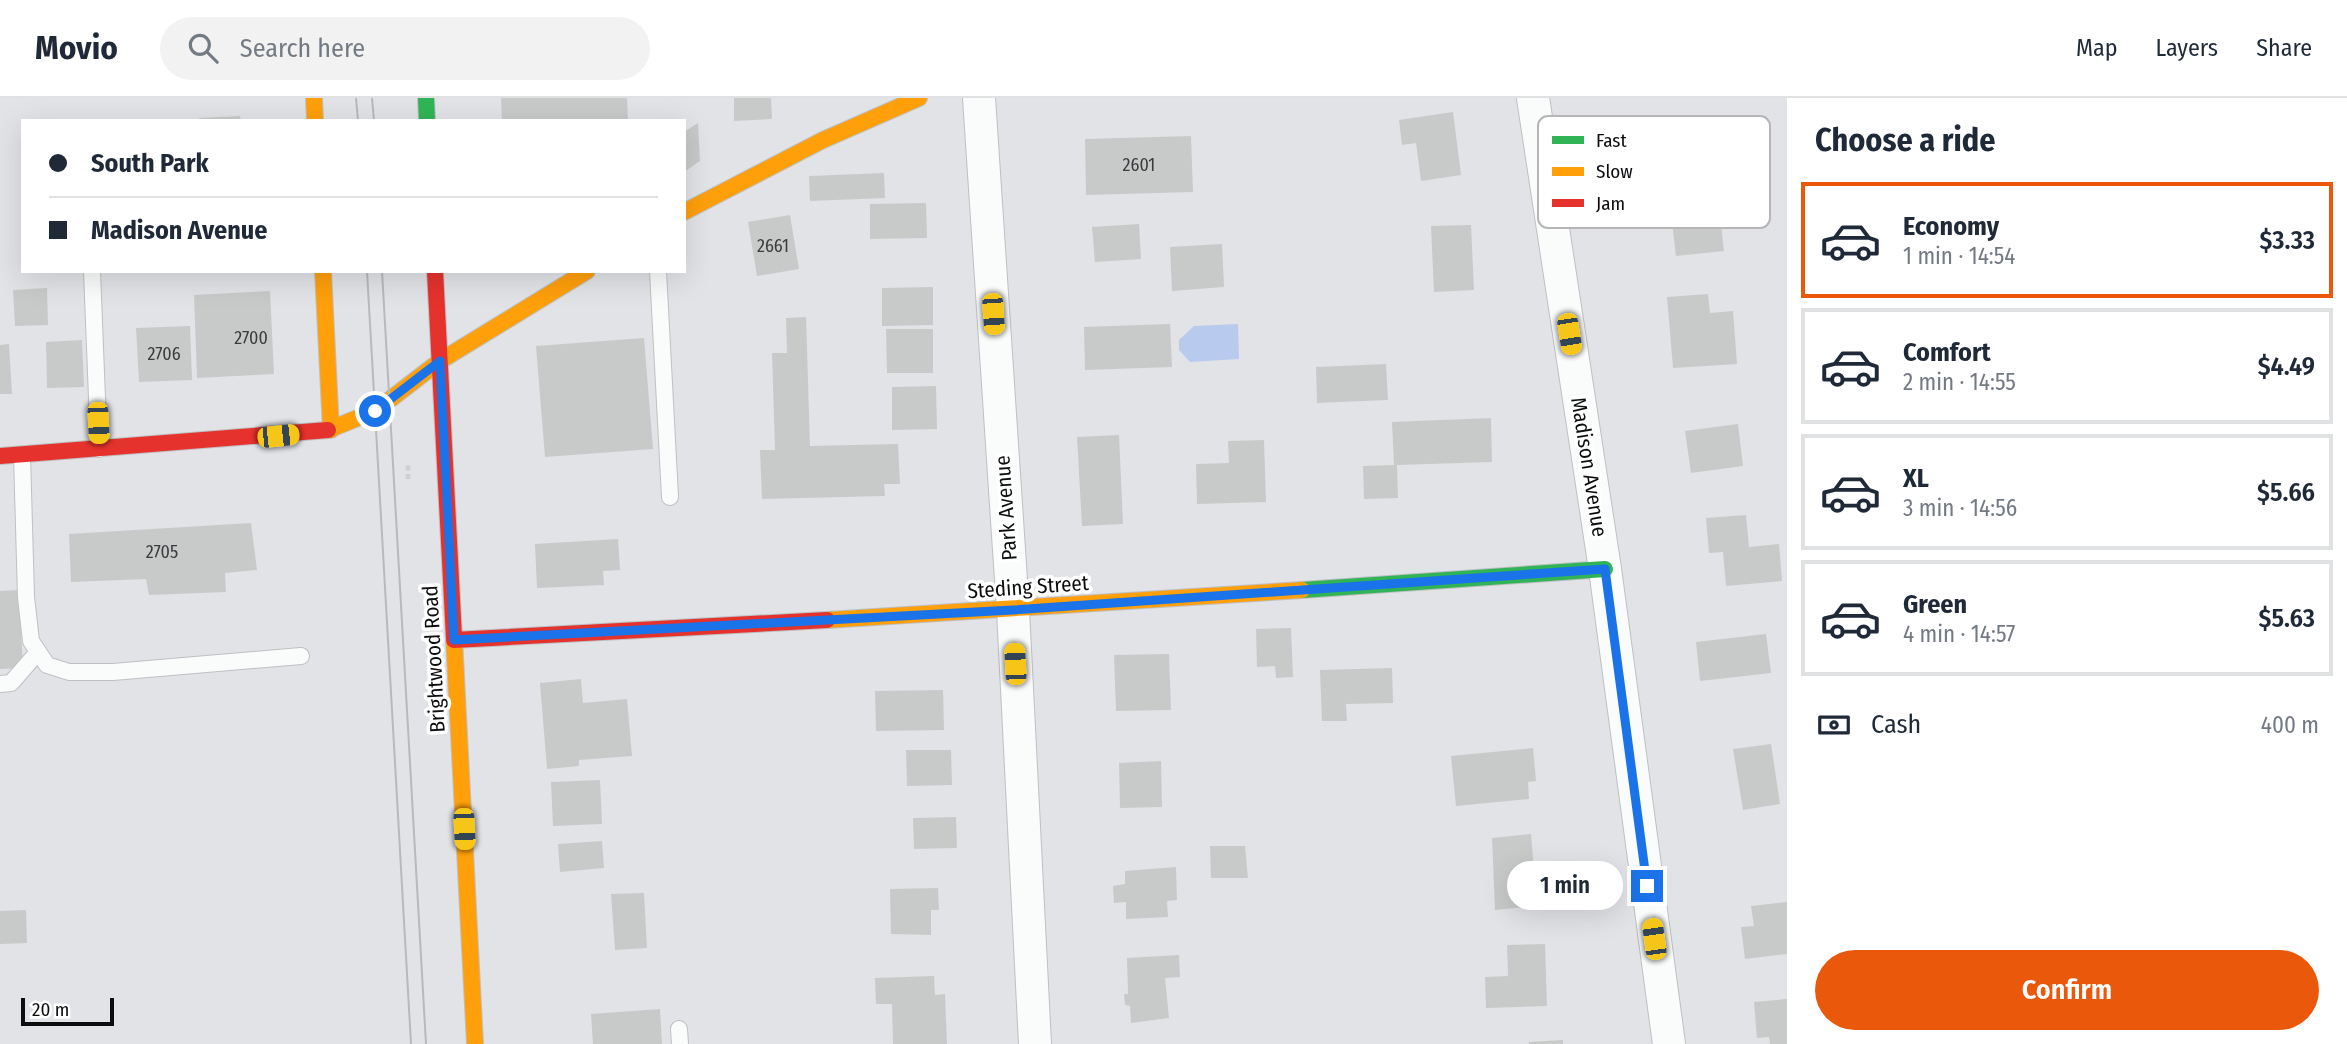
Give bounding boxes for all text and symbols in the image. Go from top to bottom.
search box [160,17,650,80]
text: Movio [35,28,118,68]
icon: search [184,29,222,67]
text: Search here [240,33,365,64]
text: Map [2076,34,2118,62]
text: Layers [2156,34,2218,62]
text: Share [2256,34,2312,62]
legend [1538,116,1770,228]
text: Choose a ride [1815,121,1996,159]
text: Fast [1596,129,1627,152]
text: South Park [91,148,209,179]
house number: 2601 [1123,154,1155,176]
text: Slow [1596,160,1633,183]
text: Jam [1596,192,1625,215]
icon: car [1819,209,1882,272]
text: Economy [1903,211,1999,242]
text: Madison Avenue [91,215,267,246]
text: $3.33 [2259,225,2315,256]
house number: 2661 [757,235,789,257]
text: 1 min · 14:54 [1903,242,2015,270]
car [982,292,1005,336]
car [1556,312,1583,356]
house number: 2700 [234,327,268,349]
icon: car [1819,335,1882,398]
text: Comfort [1903,337,1991,368]
house number: 2706 [147,343,181,365]
text: $4.49 [2258,351,2315,382]
text: 2 min · 14:55 [1903,368,2016,396]
route start [359,395,391,427]
street label: Madison Avenue [1565,395,1613,539]
car [87,401,110,445]
car [257,423,300,449]
street label: Park Avenue [989,455,1023,561]
icon: car [1819,461,1882,524]
text: XL [1903,463,1929,494]
text: $5.66 [2257,477,2315,508]
text: 3 min · 14:56 [1903,494,2017,522]
house number: 2705 [146,541,178,563]
street label: Steding Street [967,570,1090,604]
street label: Brightwood Road [417,585,451,733]
icon: car [1819,587,1882,650]
text: Green [1903,589,1967,620]
text: $5.63 [2259,603,2315,634]
text: 4 min · 14:57 [1903,620,2015,648]
car [1004,642,1027,686]
icon: cash [1815,706,1853,744]
text: Cash [1871,709,1921,740]
text: 400 m [2261,711,2319,739]
car [453,807,476,851]
callout: 1 min [1507,862,1622,910]
route end [1631,870,1663,902]
text: 1 min [1540,871,1590,899]
car [1641,917,1668,961]
button: Confirm [1815,950,2319,1030]
scale bar [21,995,114,1027]
text: 20 m [32,998,69,1021]

